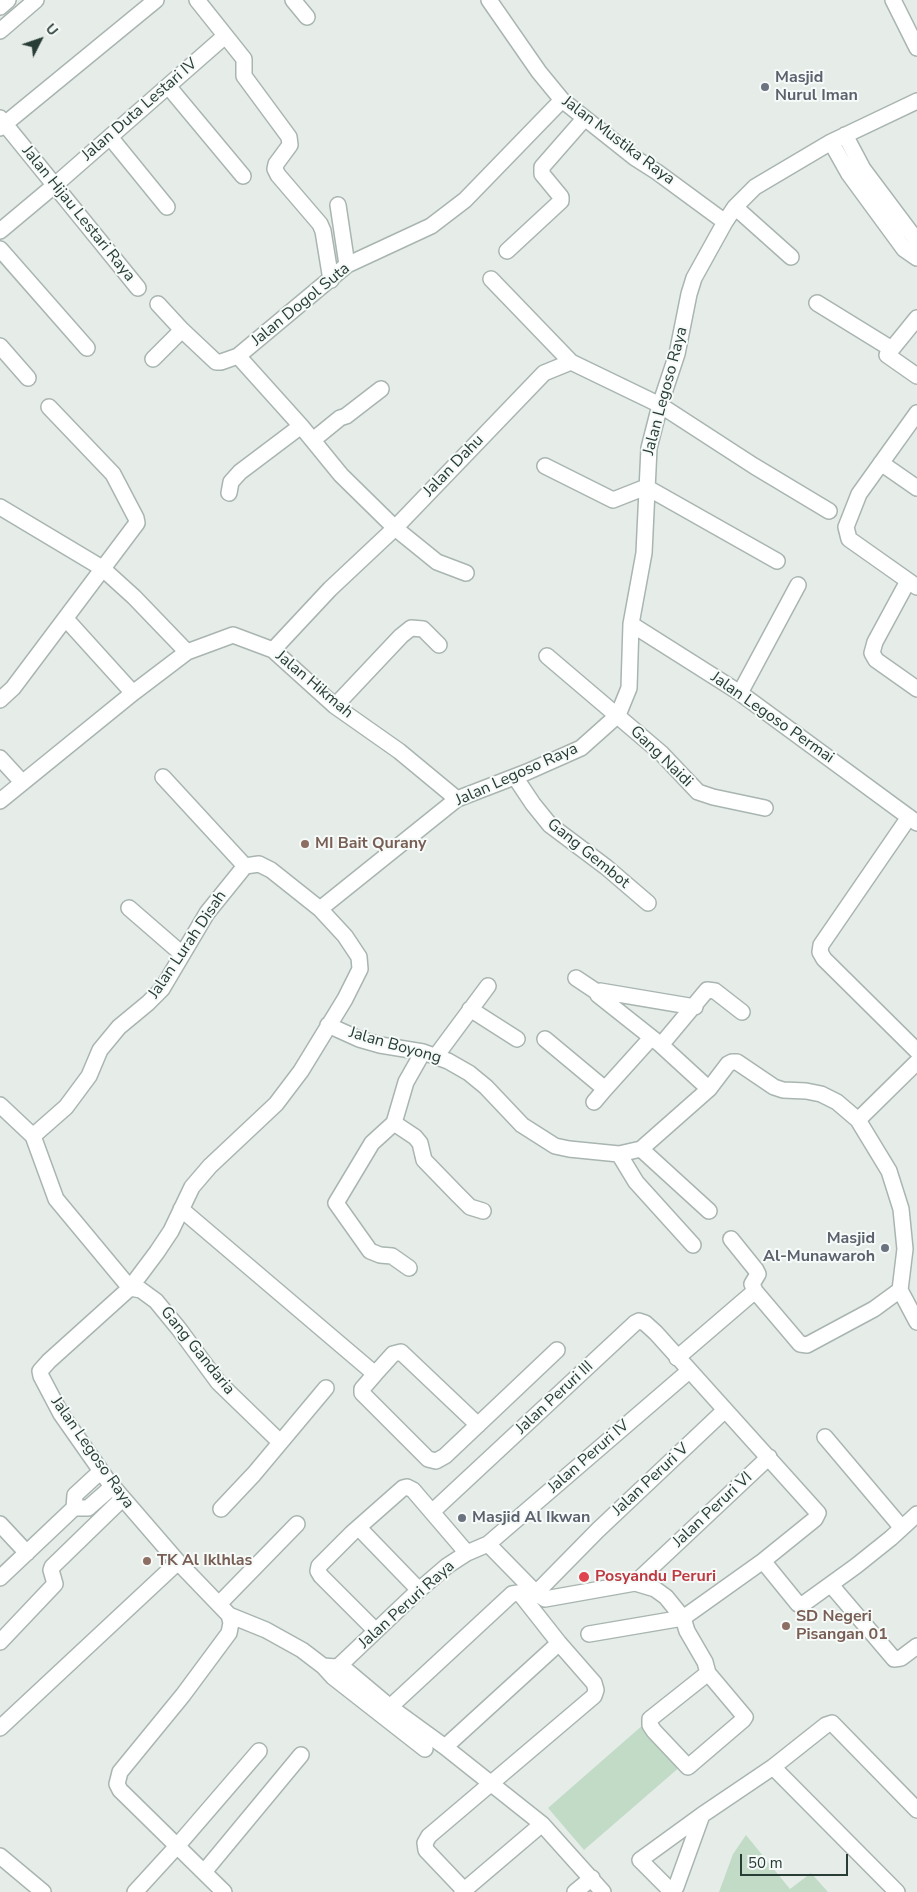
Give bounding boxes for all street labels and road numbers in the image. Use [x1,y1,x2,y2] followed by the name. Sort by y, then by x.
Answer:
[78,55,202,165] street label: Jalan Duta Lestari IV
[558,92,678,190] street label: Jalan Mustika Raya
[17,142,139,286] street label: Jalan Hijau Lestari Raya
[248,260,354,350] street label: Jalan Dogol Suta
[640,325,692,457] street label: Jalan Legoso Raya
[420,431,488,501] street label: Jalan Dahu
[271,647,357,723] street label: Jalan Hikmah
[707,668,837,768] street label: Jalan Legoso Permai
[626,722,696,792] street label: Gang Naidi
[453,739,581,811] street label: Jalan Legoso Raya
[543,815,633,893] street label: Gang Gembot
[145,888,231,1002] street label: Jalan Lurah Disah
[347,1024,443,1068] street label: Jalan Boyong
[156,1303,238,1399] street label: Gang Gandaria
[512,1357,598,1439] street label: Jalan Peruri III
[46,1394,138,1512] street label: Jalan Legoso Raya
[544,1416,634,1498] street label: Jalan Peruri IV
[609,1440,693,1520] street label: Jalan Peruri V
[669,1468,757,1552] street label: Jalan Peruri VI
[355,1557,459,1653] street label: Jalan Peruri Raya

